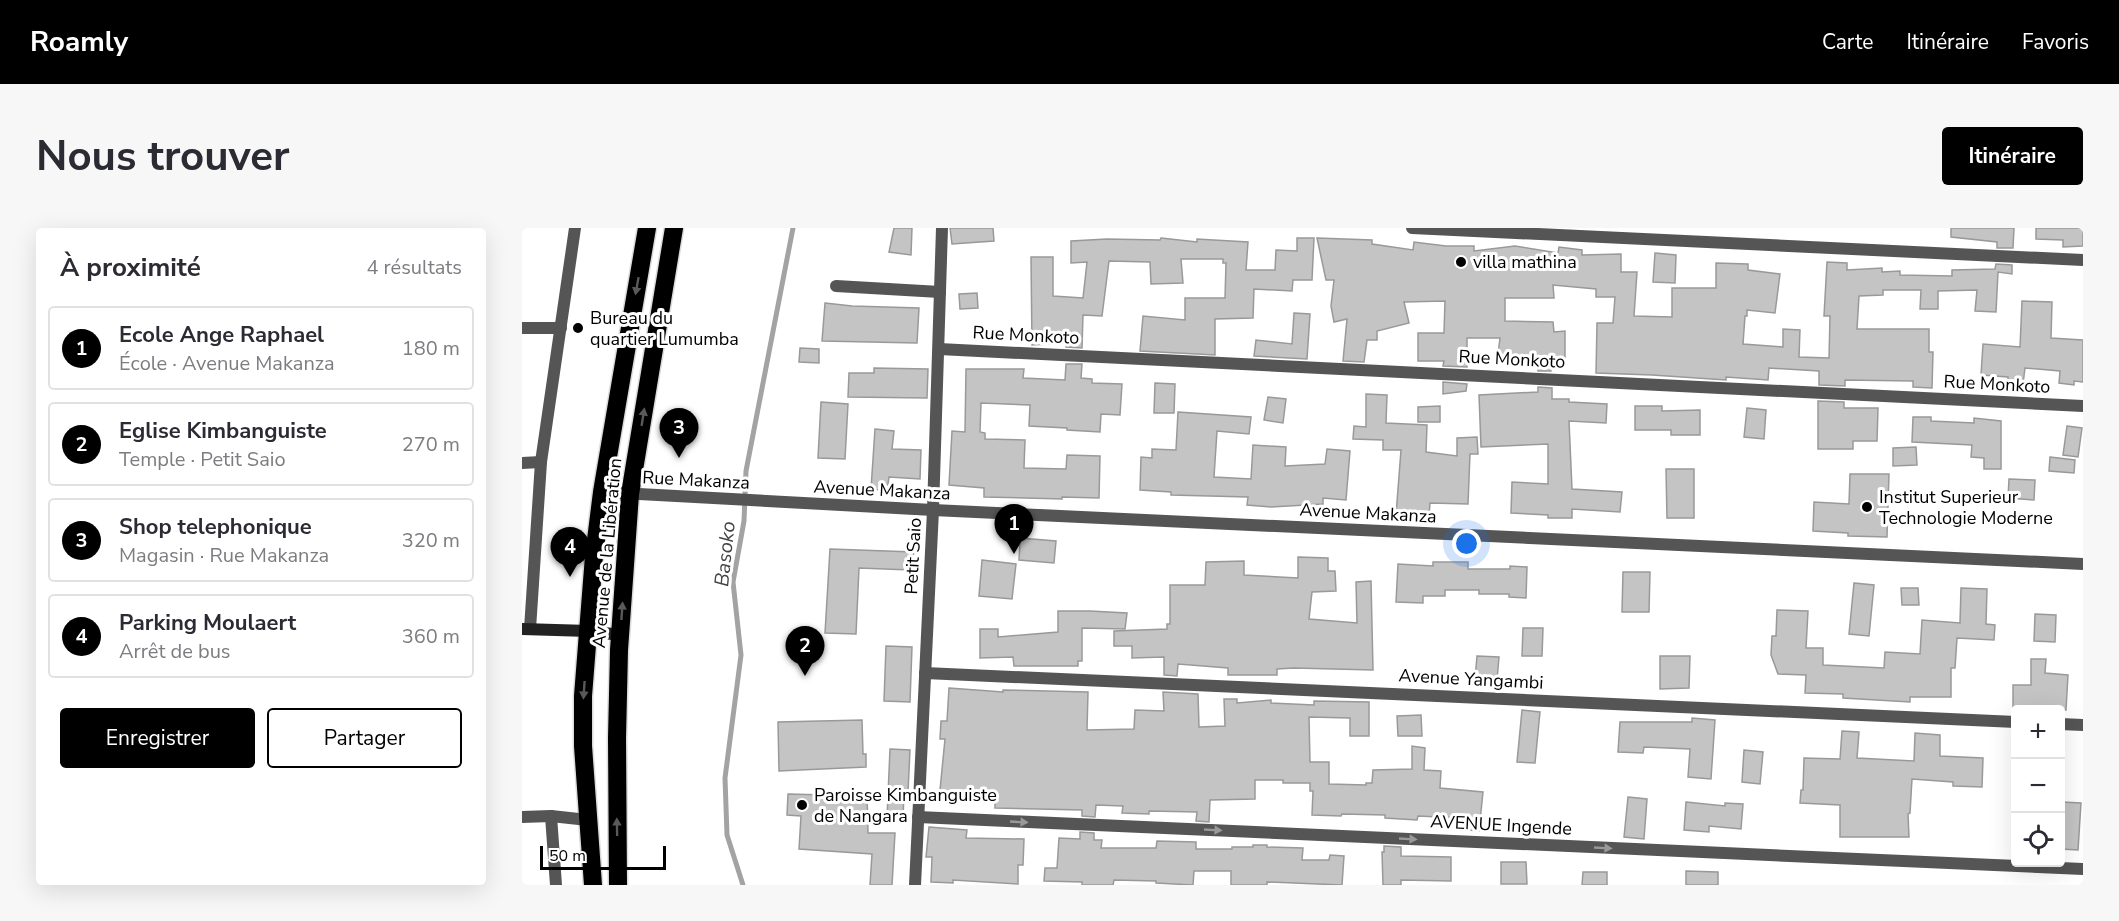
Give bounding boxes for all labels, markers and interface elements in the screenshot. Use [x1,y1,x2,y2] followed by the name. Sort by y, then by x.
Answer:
[30,23,128,61] text: Roamly
[1822,28,1873,56] text: Carte
[1906,28,1989,56] text: Itinéraire
[2022,28,2089,56] text: Favoris
[1942,127,2083,185] button: Itinéraire
[36,128,289,185] text: Nous trouver
[60,250,201,285] text: À proximité
[1473,250,1577,274] place label: villa mathina
[366,254,462,281] text: 4 résultats
[1454,255,1468,269] marker: villa mathina
[632,276,641,295] one-way arrow
[590,306,739,351] place label: Bureau du quartier Lumumba
[119,320,324,350] text: Ecole Ange Raphael
[972,320,1080,350] street label: Rue Monkoto
[571,321,585,335] marker: Bureau du quartier Lumumba
[76,335,88,362] text: 1
[402,335,460,362] text: 180 m
[1458,344,1566,374] street label: Rue Monkoto
[119,350,335,377] text: École · Avenue Makanza
[1943,369,2051,399] street label: Rue Monkoto
[639,407,648,426] one-way arrow
[660,408,698,458] pin: 3
[119,416,327,446] text: Eglise Kimbanguiste
[76,431,88,458] text: 2
[402,431,460,458] text: 270 m
[119,446,286,473] text: Temple · Petit Saio
[587,457,627,649] street label: Avenue de la Libération
[642,465,750,495] street label: Rue Makanza
[813,474,951,506] street label: Avenue Makanza
[1879,485,2053,530] place label: Institut Superieur Technologie Moderne
[1299,497,1437,529] street label: Avenue Makanza
[1860,500,1874,514] marker: Institut Superieur Technologie Moderne
[994,504,1034,554] pin: 1
[119,512,312,542] text: Shop telephonique
[899,517,927,595] street label: Petit Saio
[708,520,742,588] water label: Basoko
[76,527,88,554] text: 3
[402,527,460,554] text: 320 m
[550,528,590,577] pin: 4
[1452,529,1481,558] your location
[119,542,329,569] text: Magasin · Rue Makanza
[617,601,627,620] one-way arrow
[119,608,296,638] text: Parking Moulaert
[76,623,88,650] text: 4
[402,623,460,650] text: 360 m
[786,626,824,676] pin: 2
[119,638,230,665] text: Arrêt de bus
[1398,663,1544,695] street label: Avenue Yangambi
[579,680,589,699] one-way arrow
[2011,705,2065,867] map controls
[2011,705,2065,759] button: +
[60,708,255,768] button: Enregistrer
[267,708,462,768] button: Partager
[2011,759,2065,813] button: −
[814,783,997,828] place label: Paroisse Kimbanguiste de Nangara
[795,798,809,812] marker: Paroisse Kimbanguiste de Nangara
[1430,809,1572,841] street label: AVENUE Ingende
[2011,813,2065,867] button: locate
[612,817,622,836] one-way arrow
[1009,817,1028,826] one-way arrow
[1204,826,1223,835] one-way arrow
[1399,834,1418,844] one-way arrow
[540,843,666,870] scale bar
[1594,843,1613,852] one-way arrow
[549,845,586,867] text: 50 m

